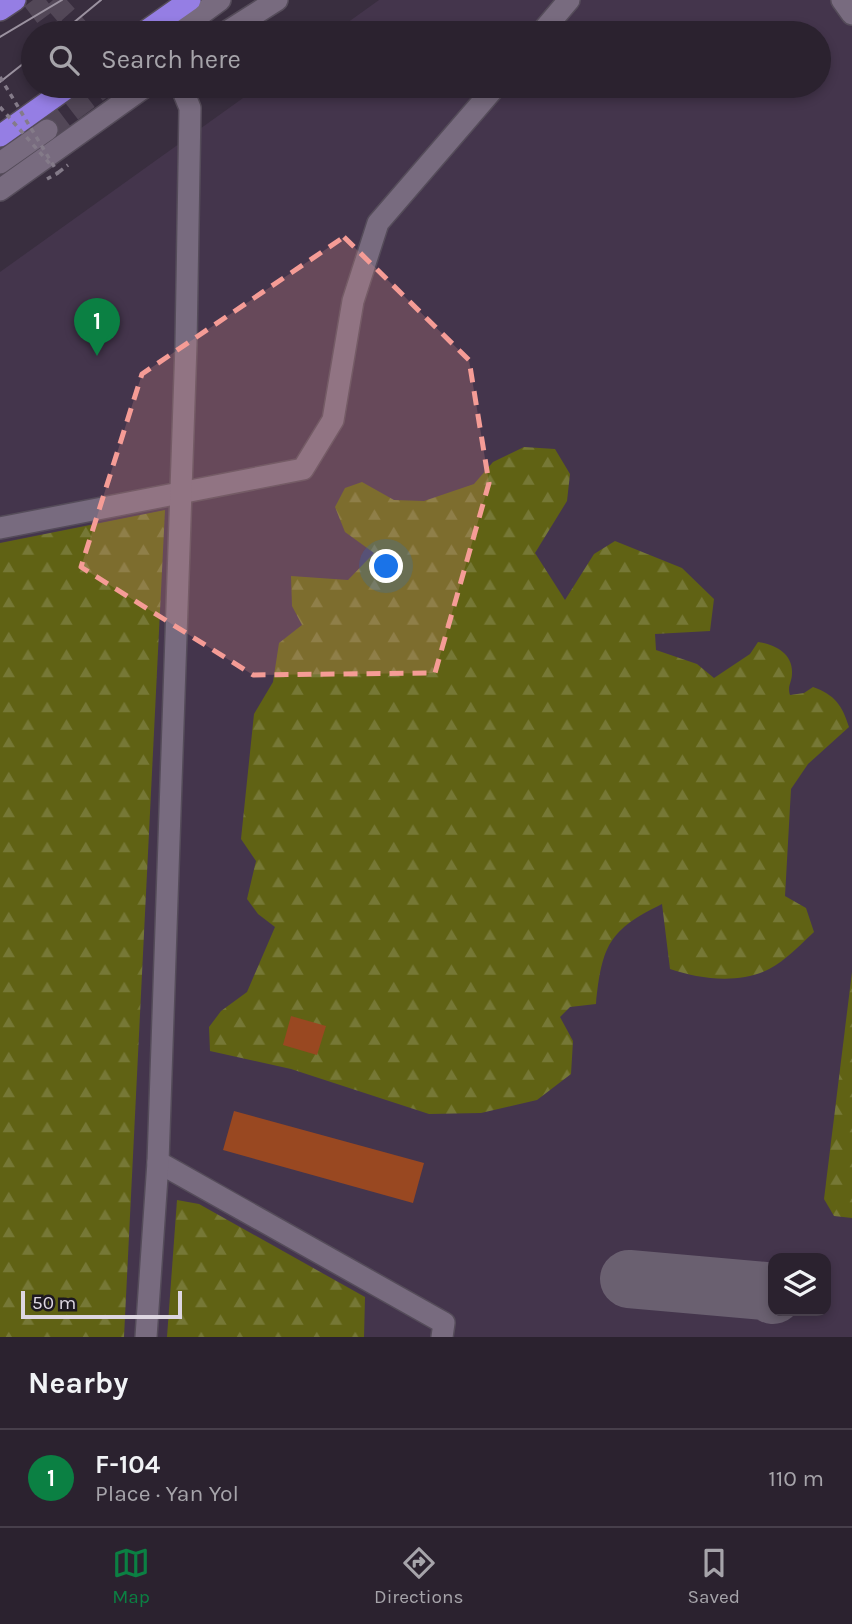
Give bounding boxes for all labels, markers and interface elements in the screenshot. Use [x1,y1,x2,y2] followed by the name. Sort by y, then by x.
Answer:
[21,21,831,98] search box
[45,41,83,79] icon: search
[101,44,241,75] text: Search here
[74,298,120,356] pin: 1
[369,549,403,583] your location
[768,1253,831,1316] map controls
[768,1253,831,1316] button: layers
[21,1288,182,1320] scale bar
[32,1292,76,1314] text: 50 m
[28,1365,128,1401] text: Nearby
[95,1449,160,1480] text: F-104
[47,1465,55,1492] text: 1
[768,1465,824,1492] text: 110 m
[95,1480,239,1507] text: Place · Yan Yol
[112,1544,150,1608] tab: Map
[374,1544,463,1608] tab: Directions
[687,1544,740,1608] tab: Saved

